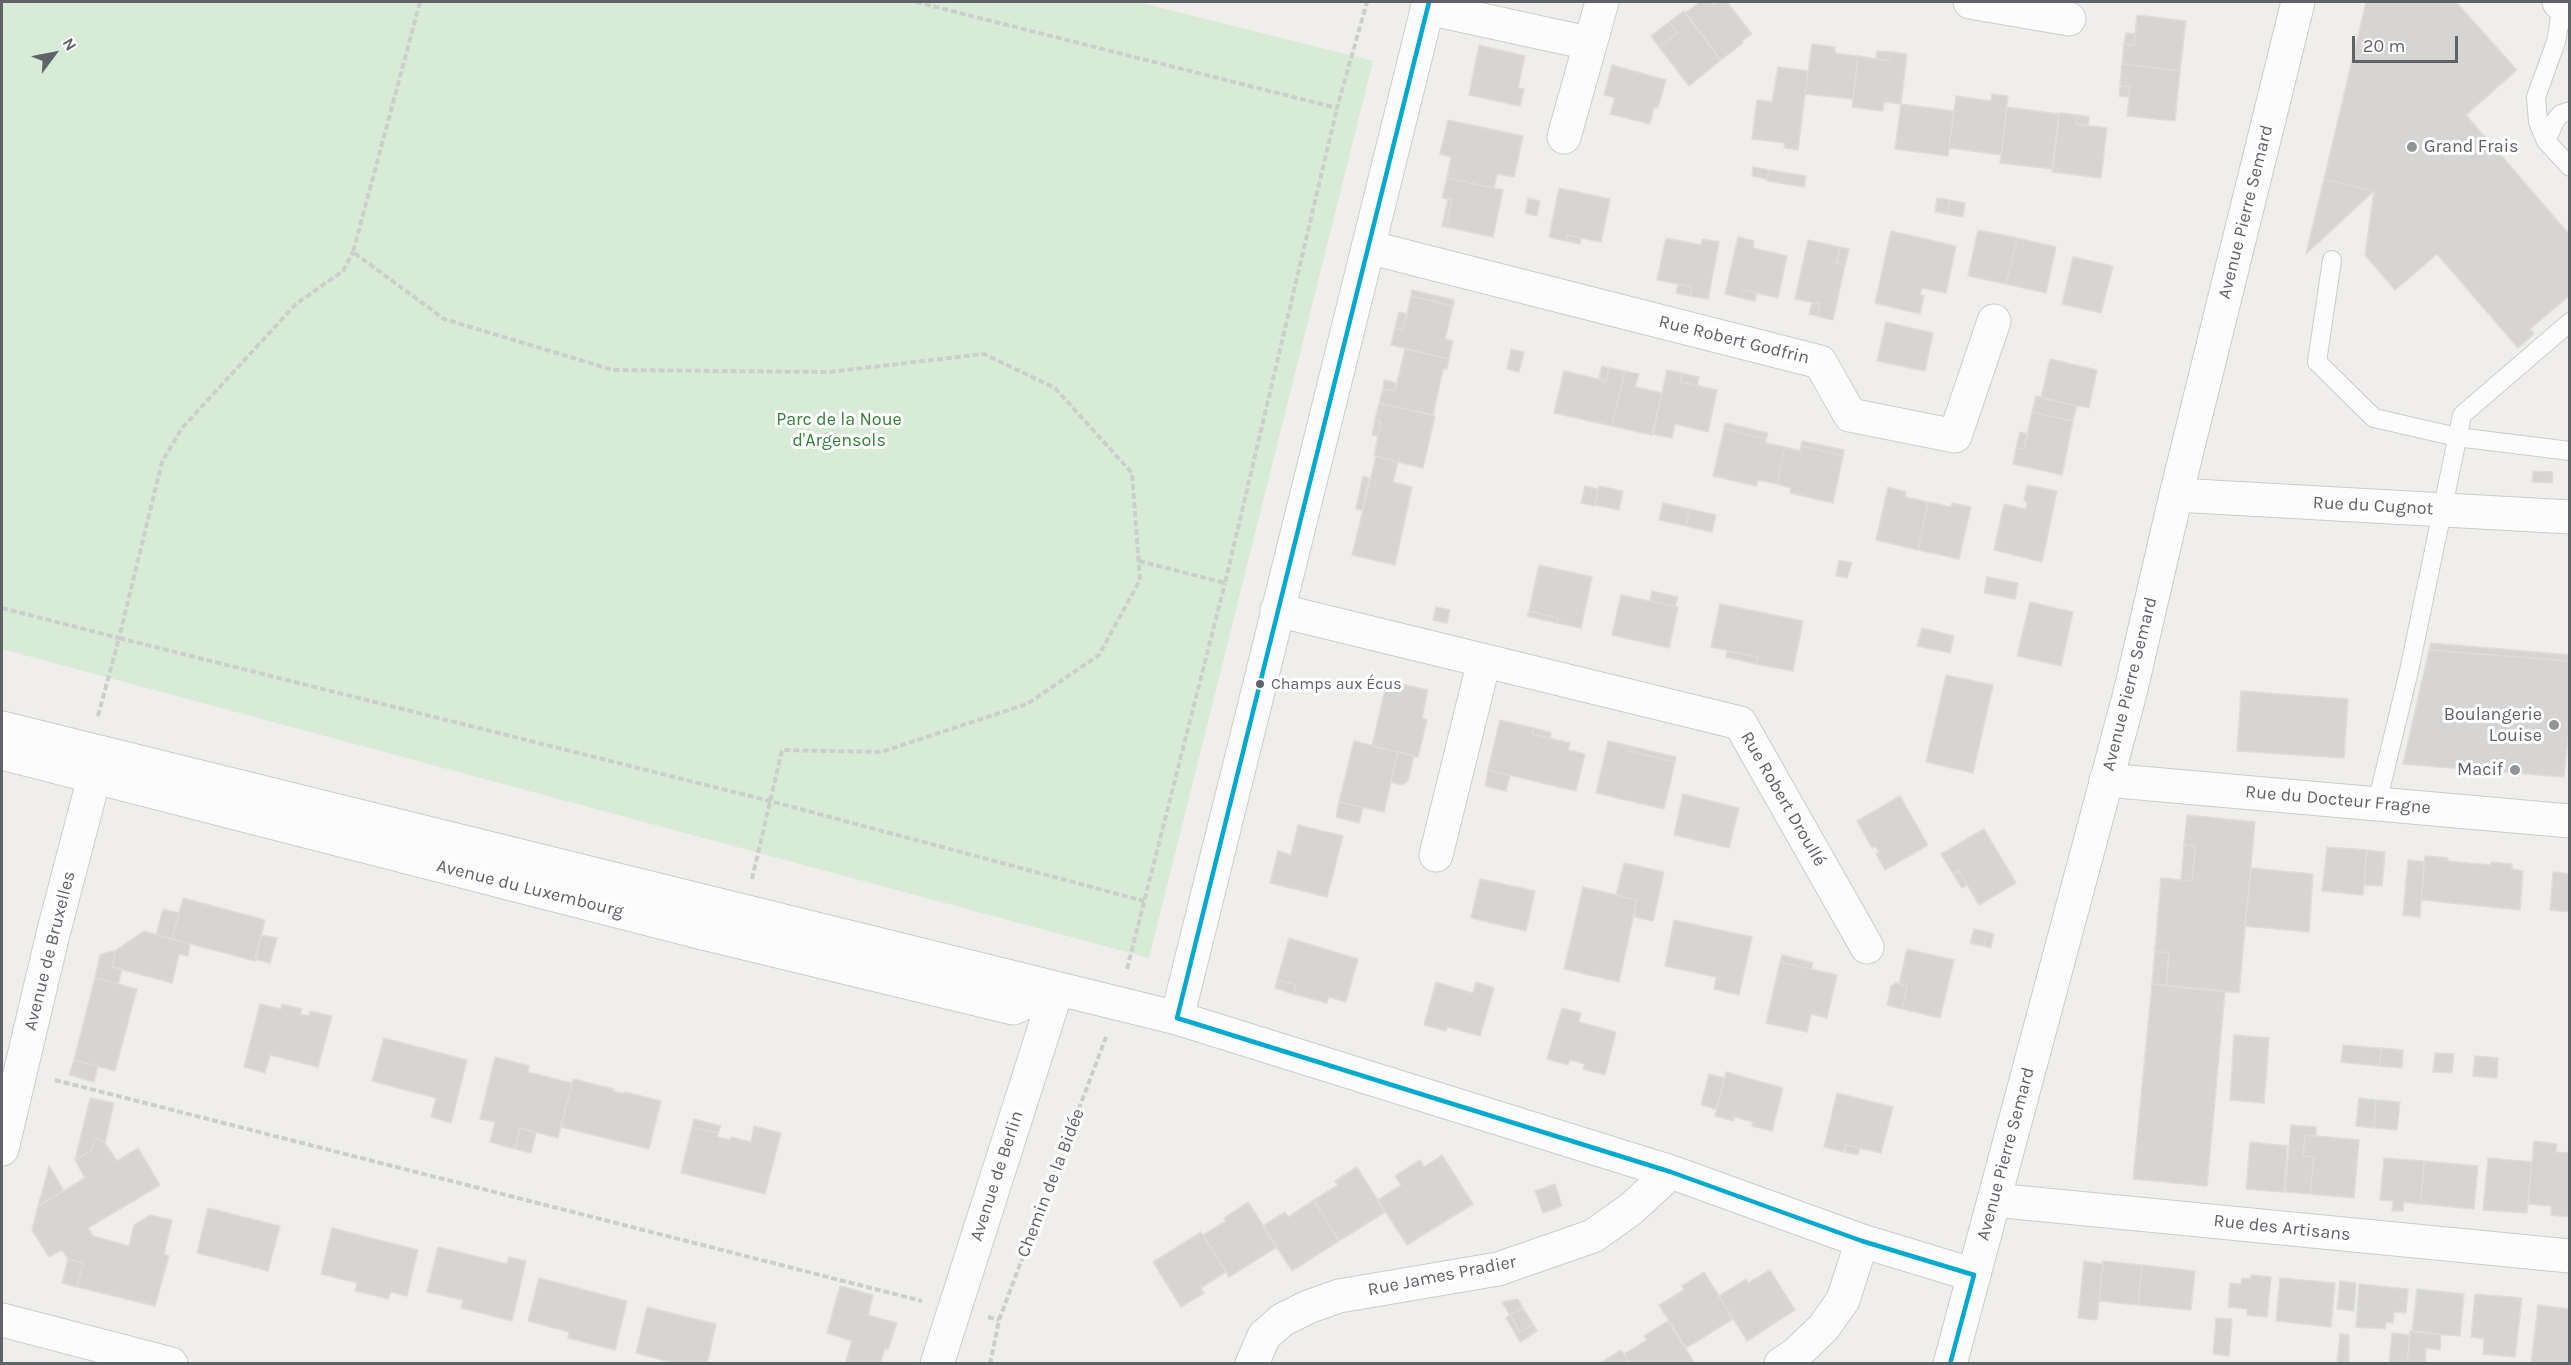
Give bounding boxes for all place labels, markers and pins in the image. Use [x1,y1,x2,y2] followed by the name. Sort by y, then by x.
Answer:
[2424,136,2518,158] place label: Grand Frais
[2405,140,2419,154] marker: Grand Frais
[1271,674,1402,694] place label: Champs aux Écus
[1254,678,1266,690] marker: Champs aux Écus
[2444,704,2542,746] place label: Boulangerie Louise
[2547,718,2561,732] marker: Boulangerie Louise
[2457,759,2503,781] place label: Macif
[2508,763,2522,777] marker: Macif

